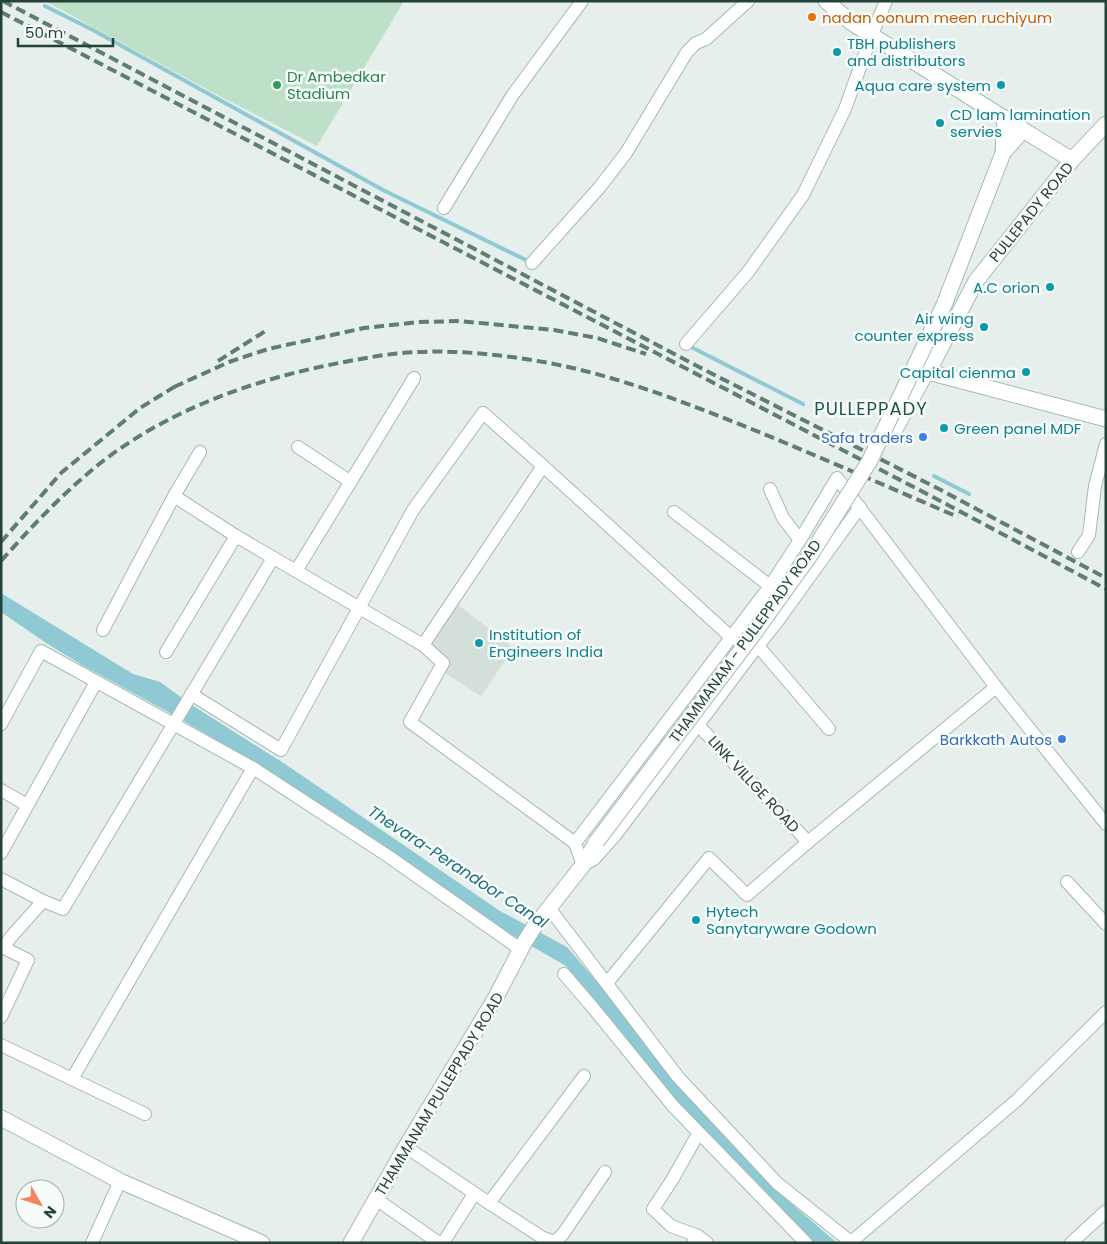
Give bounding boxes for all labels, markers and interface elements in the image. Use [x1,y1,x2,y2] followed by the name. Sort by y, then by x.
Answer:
[822,7,1052,28] place label: nadan oonum meen ruchiyum
[806,11,818,23] marker: nadan oonum meen ruchiyum
[18,15,112,47] scale bar
[25,22,63,43] text: 50 m
[847,33,966,71] place label: TBH publishers and distributors
[831,46,843,58] marker: TBH publishers and distributors
[287,66,386,104] place label: Dr Ambedkar Stadium
[855,75,991,96] place label: Aqua care system
[271,79,283,91] marker: Dr Ambedkar Stadium
[995,79,1007,91] marker: Aqua care system
[950,104,1091,142] place label: CD lam lamination servies
[934,117,946,129] marker: CD lam lamination servies
[984,157,1078,267] street label: PULLEPADY ROAD
[973,277,1040,298] place label: A.C orion
[1044,281,1056,293] marker: A.C orion
[855,308,974,346] place label: Air wing counter express
[978,321,990,333] marker: Air wing counter express
[900,362,1016,383] place label: Capital cienma
[1020,366,1032,378] marker: Capital cienma
[814,396,928,421] district label: PULLEPPADY
[954,418,1082,439] place label: Green panel MDF
[938,422,950,434] marker: Green panel MDF
[821,427,913,448] place label: Safa traders
[917,431,929,443] marker: Safa traders
[664,535,826,747] street label: THAMMANAM - PULLEPPADY ROAD
[489,624,603,662] place label: Institution of Engineers India
[473,637,485,649] marker: Institution of Engineers India
[940,729,1052,750] place label: Barkkath Autos
[704,731,804,837] street label: LINK VILLGE ROAD
[1056,733,1068,745] marker: Barkkath Autos
[363,800,553,934] water label: Thevara-Perandoor Canal
[706,901,877,939] place label: Hytech Sanytaryware Godown
[690,914,702,926] marker: Hytech Sanytaryware Godown
[370,988,508,1200] street label: THAMMANAM PULLEPPADY ROAD
[15,1179,65,1229] north arrow
[39,1202,61,1223] text: N

